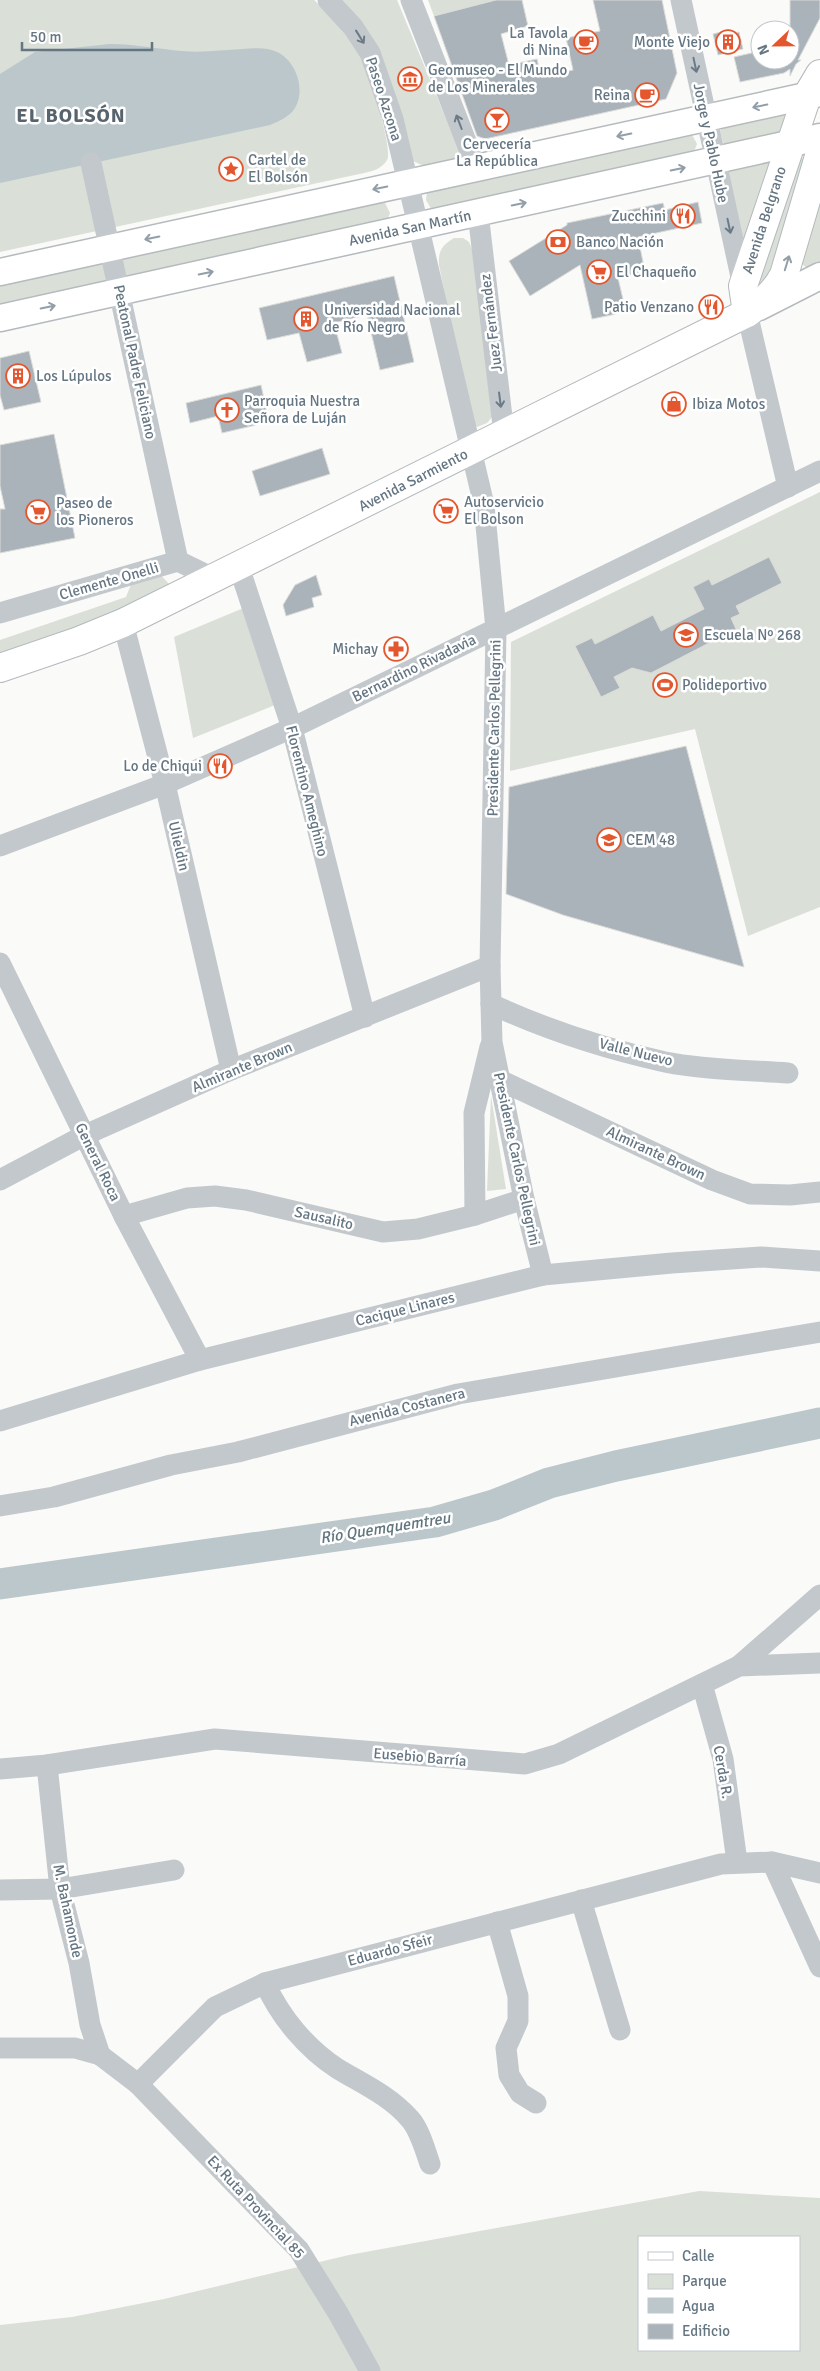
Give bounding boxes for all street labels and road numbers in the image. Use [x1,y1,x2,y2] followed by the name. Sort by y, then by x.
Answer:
[362,55,406,143] street label: Paseo Azcona
[690,82,732,204] street label: Jorge y Pablo Hube
[738,164,790,276] street label: Avenida Belgrano
[347,206,473,250] street label: Avenida San Martín
[476,273,506,373] street label: Juez Fernández
[110,283,160,441] street label: Peatonal Padre Feliciano
[355,445,471,515] street label: Avenida Sarmiento
[57,558,161,604] street label: Clemente Onelli
[349,630,479,706] street label: Bernardino Rivadavia
[483,639,505,817] street label: Presidente Carlos Pellegrini
[282,724,332,859] street label: Florentino Ameghino
[165,819,193,873] street label: Ulieldin
[597,1034,675,1070] street label: Valle Nuevo
[189,1038,295,1096] street label: Almirante Brown
[490,1071,544,1247] street label: Presidente Carlos Pellegrini
[71,1120,125,1204] street label: General Roca
[604,1122,708,1184] street label: Almirante Brown
[293,1203,355,1234] street label: Sausalito
[354,1288,457,1330] street label: Cacique Linares
[347,1384,467,1430] street label: Avenida Costanera
[373,1744,467,1770] street label: Eusebio Barría
[709,1744,737,1800] street label: Cerda R.
[49,1863,87,1959] street label: M. Bahamonde
[346,1930,435,1970] street label: Eduardo Sfeir
[204,2152,308,2262] street label: Ex Ruta Provincial 85

